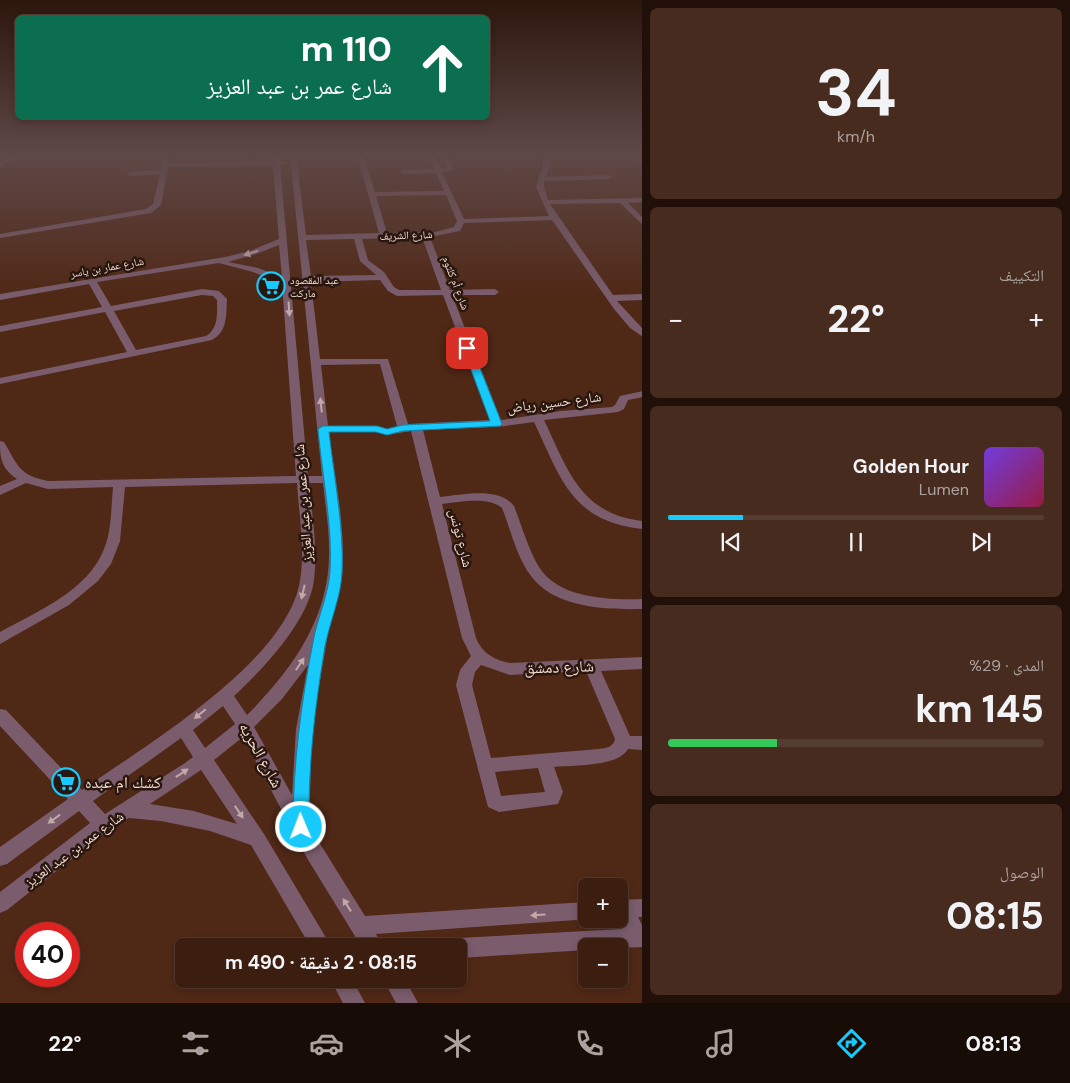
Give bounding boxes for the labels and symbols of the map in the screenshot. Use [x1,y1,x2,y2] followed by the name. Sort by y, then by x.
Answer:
[379,227,433,243] street label: شارع الشريف
[244,250,259,258] one-way arrow
[68,254,145,281] street label: شارع عمار بن ياسر
[439,254,473,312] street label: شارع أم كلثوم
[256,271,286,301] supermarket icon: عبد المقصود ماركت
[290,273,339,300] place label: عبد المقصود ماركت
[285,301,293,317] one-way arrow
[446,327,488,369] pin
[506,387,602,418] street label: شارع حسين رياض
[317,397,325,413] one-way arrow
[290,443,317,564] street label: شارع عمر بن عبد العزيز
[444,507,477,569] street label: شارع تونس
[299,585,307,600] one-way arrow
[524,655,594,679] street label: شارع دمشق
[295,657,304,670] one-way arrow
[194,709,207,720] one-way arrow
[234,719,288,791] street label: شارع الحريه
[51,767,81,797] supermarket icon: كشك ام عبده
[175,769,188,778] one-way arrow
[85,772,161,793] place label: كشك ام عبده
[274,800,326,852] position arrow
[234,806,244,819] one-way arrow
[20,807,128,892] street label: شارع عمر بن عبد العزيز
[47,814,60,824] one-way arrow
[342,898,351,911] one-way arrow
[529,911,545,919] one-way arrow
[15,922,80,987] speed limit sign: 40

